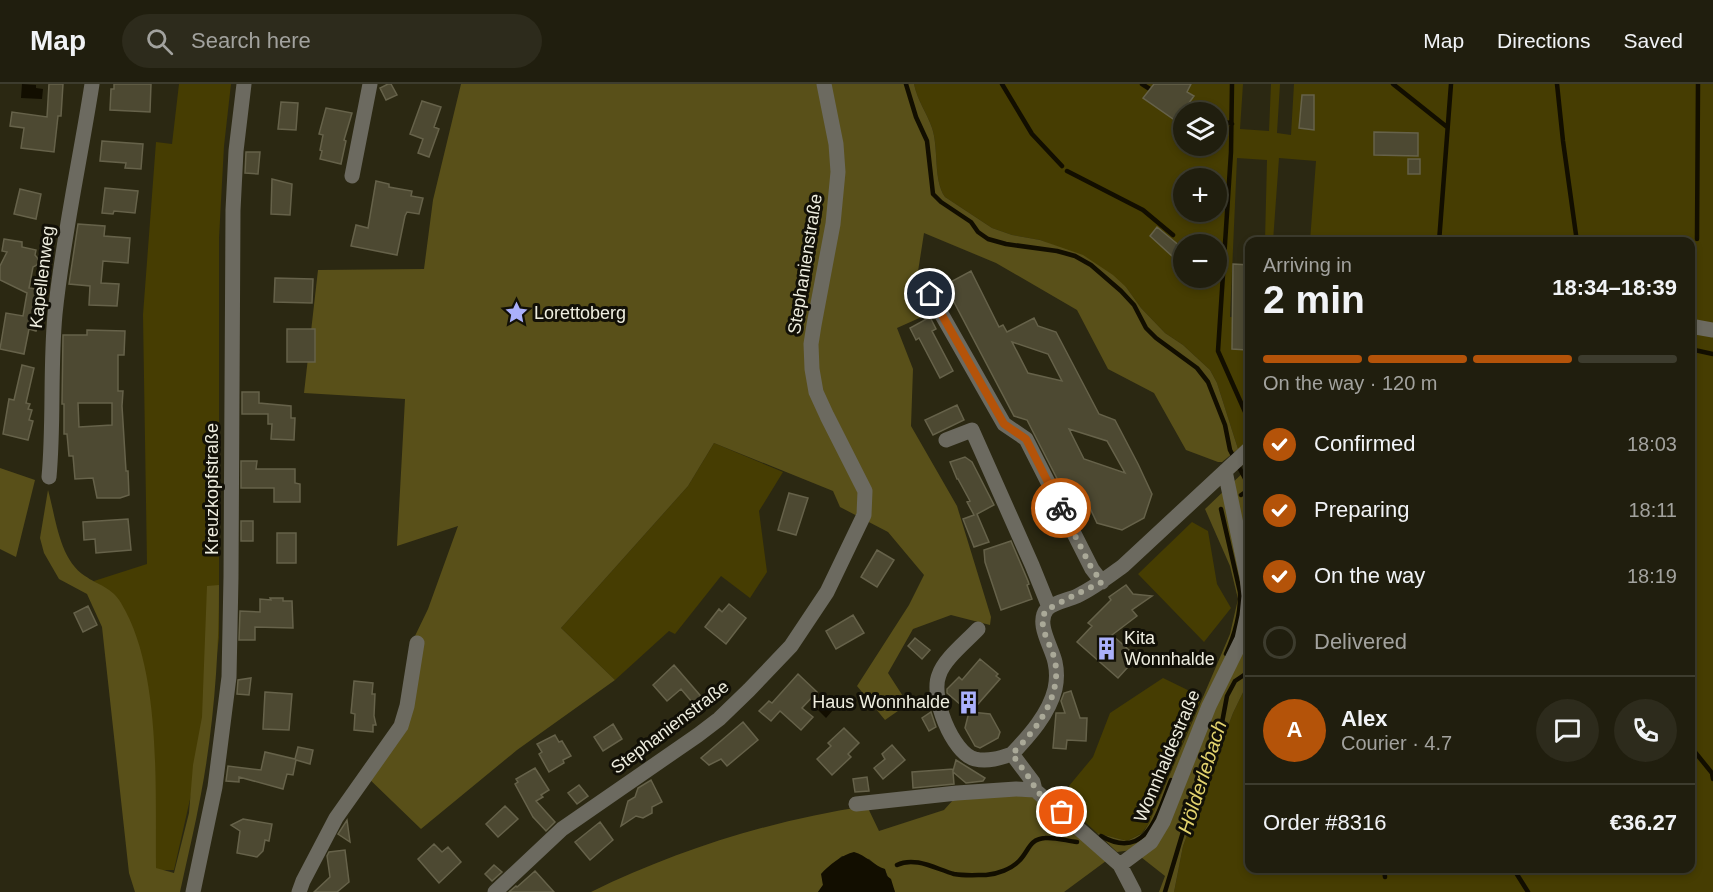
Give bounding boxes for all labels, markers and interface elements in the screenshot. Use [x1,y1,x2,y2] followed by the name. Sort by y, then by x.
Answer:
[122,14,542,68] search box
[30,25,86,56] text: Map
[143,25,176,58] icon: search
[191,28,311,53] text: Search here
[1423,29,1464,52] text: Map
[1497,29,1590,52] text: Directions
[1623,29,1683,52] text: Saved
[1173,102,1227,288] map controls
[1173,102,1227,156] button: layers
[1173,168,1227,222] button: +
[784,192,826,336] street label: Stephanienstraße
[26,225,58,329] street label: Kapellenweg
[1173,234,1227,288] button: −
[1263,254,1352,276] text: Arriving in
[904,268,955,319] pin
[1552,275,1677,300] text: 18:34–18:39
[913,277,946,310] icon: home
[1263,278,1365,321] text: 2 min
[503,300,529,326] place icon: Lorettoberg
[534,303,626,323] place label: Lorettoberg
[1263,372,1438,394] text: On the way · 120 m
[202,423,222,555] street label: Kreuzkopfstraße
[1263,428,1296,461] icon: check
[1314,431,1415,456] text: Confirmed
[1627,433,1677,455] text: 18:03
[1031,478,1091,538] courier
[1045,492,1078,525] icon: bike
[1263,494,1296,527] icon: check
[1314,497,1409,522] text: Preparing
[1628,499,1677,521] text: 18:11
[1263,560,1296,593] icon: check
[1314,563,1425,588] text: On the way
[1627,565,1677,587] text: 18:19
[1124,628,1215,669] place label: Kita Wonnhalde
[1314,629,1407,654] text: Delivered
[1093,635,1119,661] building icon: Kita Wonnhalde
[607,676,733,778] street label: Stephanienstraße
[1130,687,1204,825] street label: Wonnhaldestraße
[955,689,981,715] building icon: Haus Wonnhalde
[812,692,950,712] place label: Haus Wonnhalde
[1536,699,1599,762] button: chat
[1614,699,1677,762] button: phone
[1341,706,1387,731] text: Alex
[1287,717,1302,742] text: A
[1173,718,1231,836] water label: Hölderlebach
[1341,732,1452,754] text: Courier · 4.7
[1036,786,1087,837] pin
[1045,795,1078,828] icon: bag
[1263,810,1387,835] text: Order #8316
[1610,810,1677,835] text: €36.27

